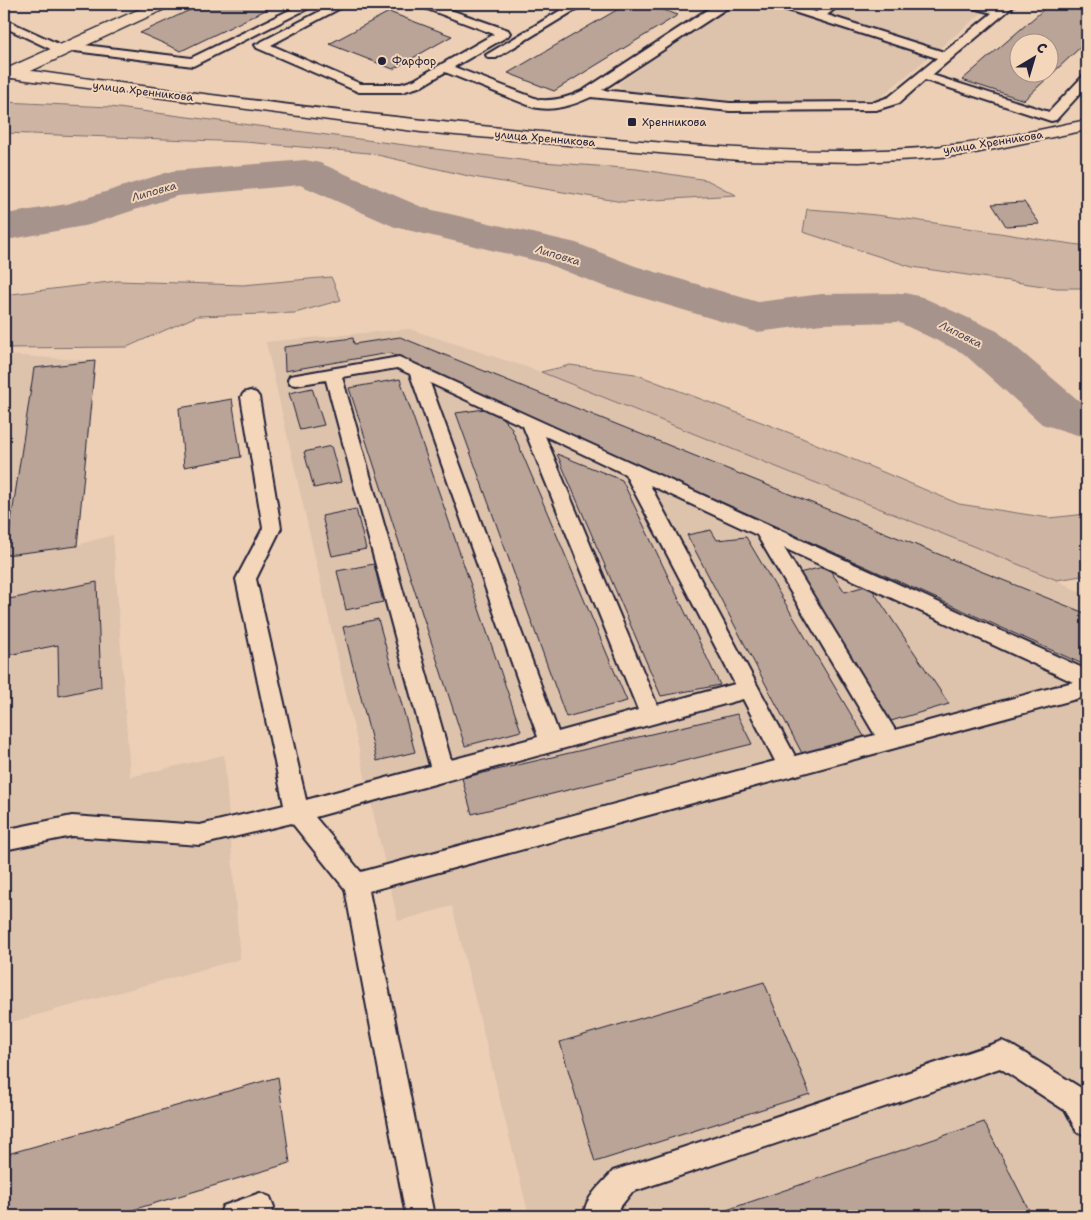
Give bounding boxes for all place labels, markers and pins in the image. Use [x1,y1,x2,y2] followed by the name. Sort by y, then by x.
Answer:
[392,54,436,69] place label: Фарфор
[376,55,388,67] marker: Фарфор
[642,115,706,130] place label: Хренникова
[626,116,638,128] marker: Хренникова

